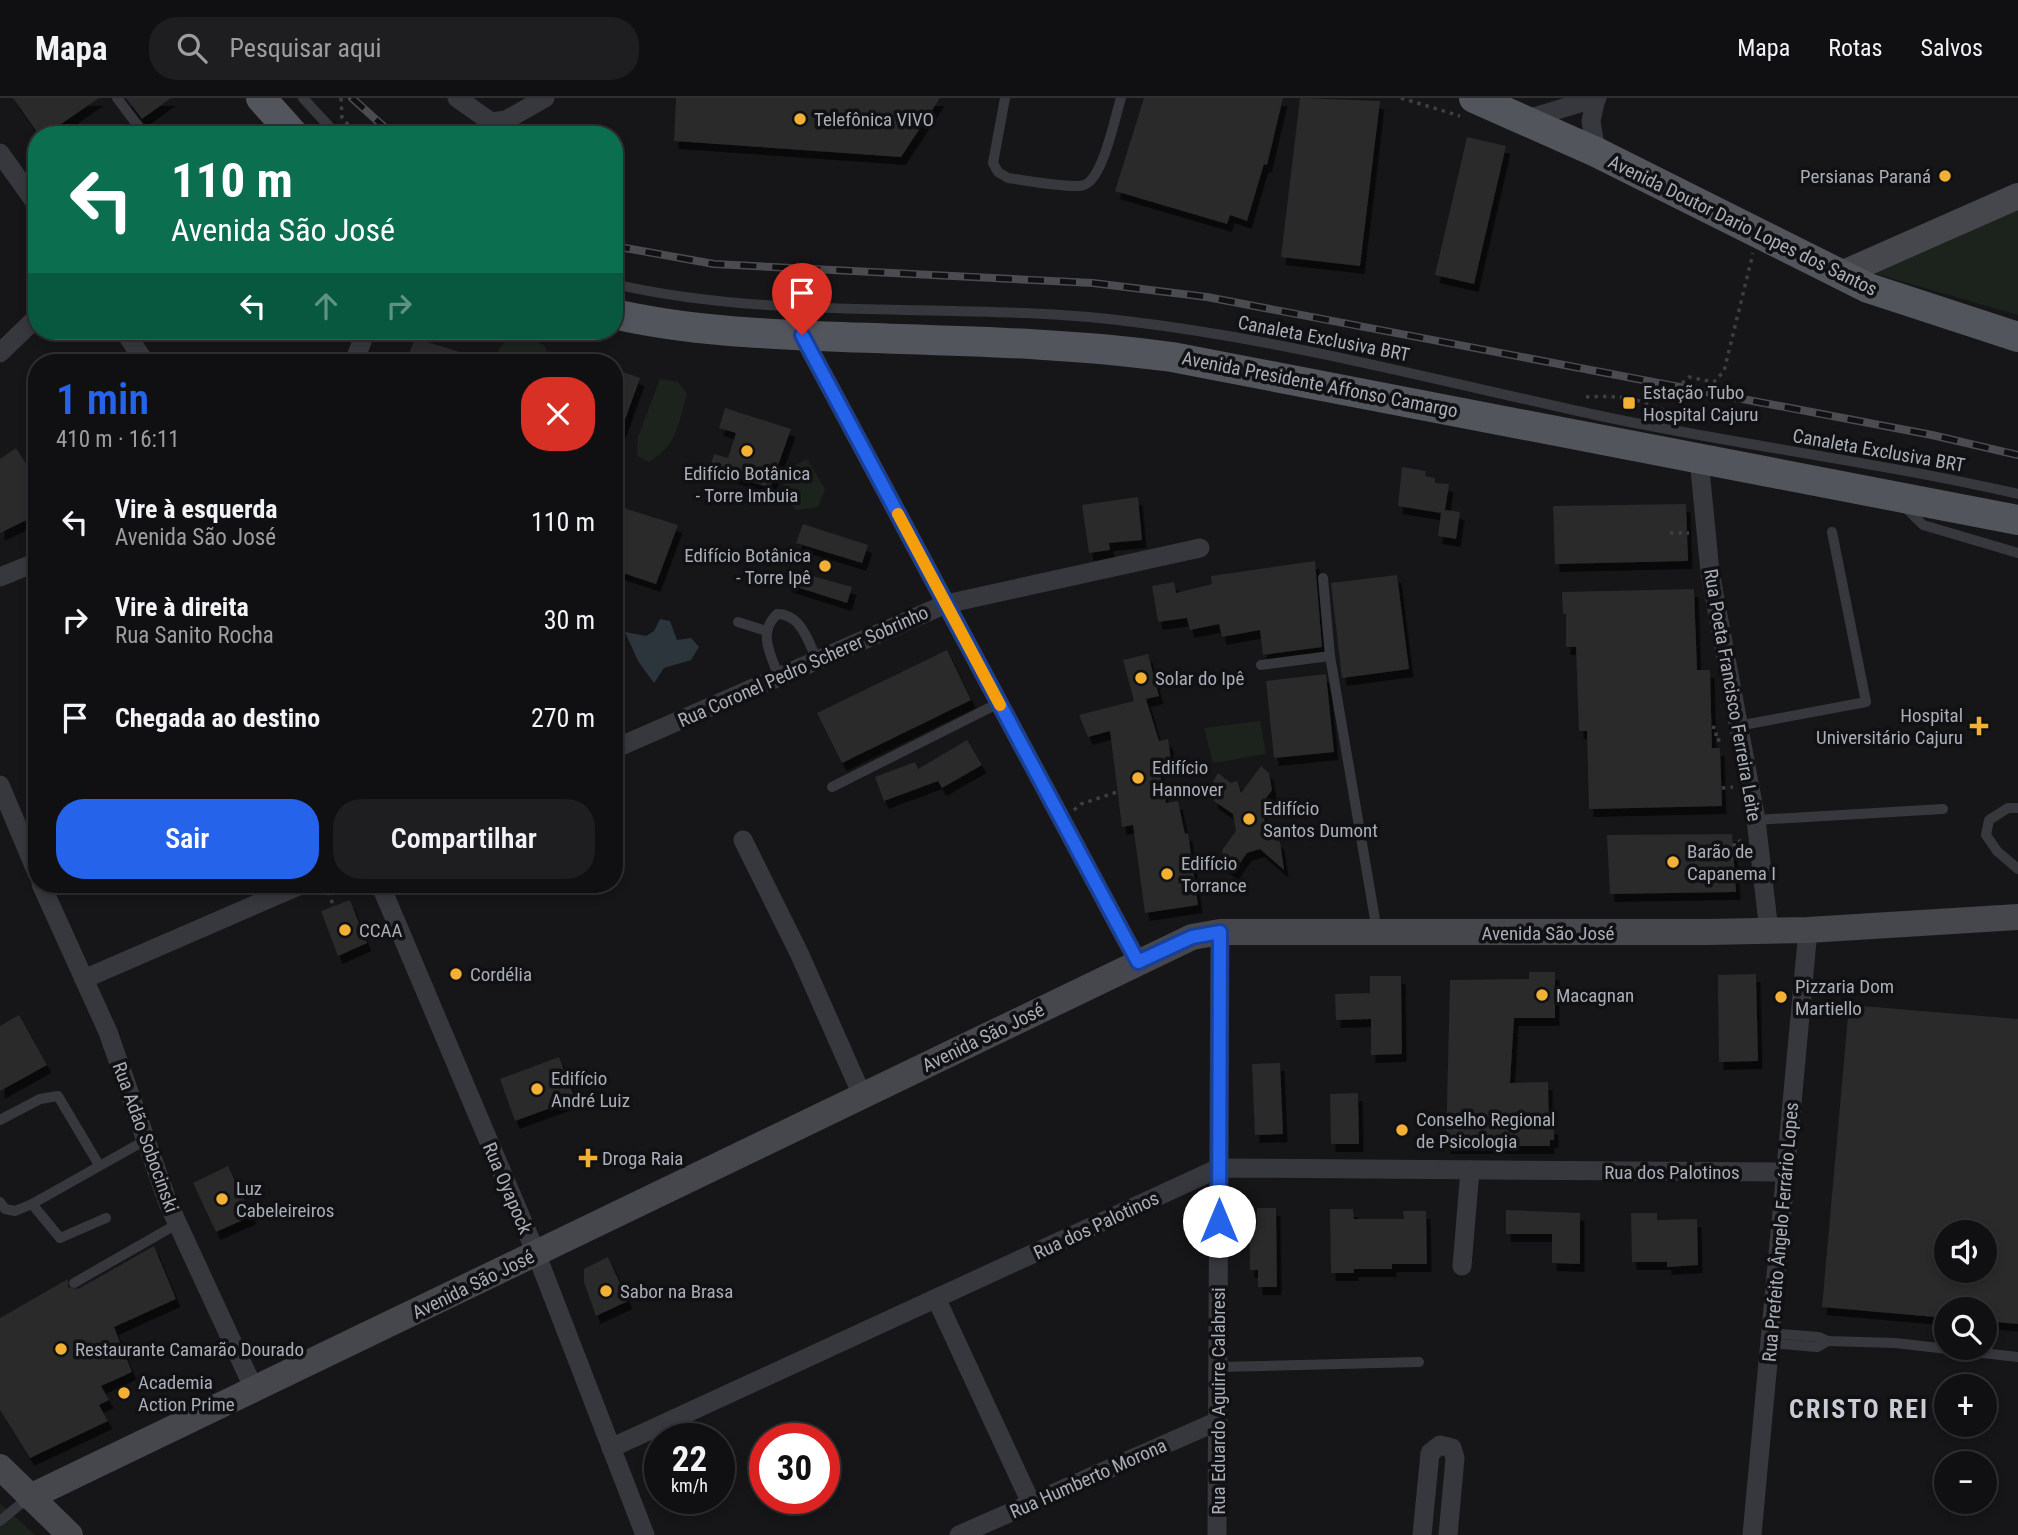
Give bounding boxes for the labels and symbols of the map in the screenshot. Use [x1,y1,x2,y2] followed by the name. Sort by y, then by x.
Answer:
[814,108,934,131] place label: Telefônica VIVO
[792,111,808,127] marker: Telefônica VIVO
[1605,150,1881,301] street label: Avenida Doutor Dario Lopes dos Santos
[1800,165,1931,188] place label: Persianas Paraná
[1937,168,1953,184] marker: Persianas Paraná
[772,263,832,335] pin
[1236,311,1412,366] street label: Canaleta Exclusiva BRT
[1180,346,1460,423] street label: Avenida Presidente Affonso Camargo
[1643,381,1758,426] place label: Estação Tubo Hospital Cajuru
[1621,395,1637,411] marker: Estação Tubo Hospital Cajuru
[1791,424,1967,477] street label: Canaleta Exclusiva BRT
[739,443,755,459] marker: Edifício Botânica - Torre Imbuia
[684,462,810,507] place label: Edifício Botânica - Torre Imbuia
[684,544,811,589] place label: Edifício Botânica - Torre Ipê
[817,558,833,574] marker: Edifício Botânica - Torre Ipê
[1699,567,1766,823] street label: Rua Poeta Francisco Ferreira Leite
[675,601,932,732] street label: Rua Coronel Pedro Scherer Sobrinho
[1155,667,1244,690] place label: Solar do Ipê
[1133,670,1149,686] marker: Solar do Ipê
[1816,704,1963,749] place label: Hospital Universitário Cajuru
[1969,716,1989,736] marker: Hospital Universitário Cajuru
[1152,756,1224,801] place label: Edifício Hannover
[1130,770,1146,786] marker: Edifício Hannover
[1263,797,1378,842] place label: Edifício Santos Dumont
[1241,811,1257,827] marker: Edifício Santos Dumont
[1687,840,1776,885] place label: Barão de Capanema I
[1181,852,1247,897] place label: Edifício Torrance
[1665,854,1681,870] marker: Barão de Capanema I
[1159,866,1175,882] marker: Edifício Torrance
[359,919,402,942] place label: CCAA
[337,922,353,938] marker: CCAA
[1482,922,1615,945] street label: Avenida São José
[470,963,532,986] place label: Cordélia
[448,966,464,982] marker: Cordélia
[1795,975,1894,1020] place label: Pizzaria Dom Martiello
[1556,984,1634,1007] place label: Macagnan
[1534,987,1550,1003] marker: Macagnan
[1773,989,1789,1005] marker: Pizzaria Dom Martiello
[918,998,1048,1077] street label: Avenida São José
[108,1059,183,1216] street label: Rua Adão Sobocinski
[551,1067,630,1112] place label: Edifício André Luiz
[529,1081,545,1097] marker: Edifício André Luiz
[1758,1101,1803,1363] street label: Rua Prefeito Ângelo Ferrário Lopes
[1416,1108,1555,1153] place label: Conselho Regional de Psicologia
[1394,1122,1410,1138] marker: Conselho Regional de Psicologia
[478,1139,537,1238] street label: Rua Oyapock
[602,1147,683,1170] place label: Droga Raia
[580,1150,596,1166] marker: Droga Raia
[1604,1161,1740,1184] street label: Rua dos Palotinos
[236,1177,334,1222] place label: Luz Cabeleireiros
[1182,1184,1256,1258] position arrow
[1030,1186,1162,1265] street label: Rua dos Palotinos
[214,1191,230,1207] marker: Luz Cabeleireiros
[408,1245,538,1324] street label: Avenida São José
[620,1280,733,1303] place label: Sabor na Brasa
[598,1283,614,1299] marker: Sabor na Brasa
[1207,1287,1230,1515] street label: Rua Eduardo Aguirre Calabresi
[75,1338,304,1361] place label: Restaurante Camarão Dourado
[53,1341,69,1357] marker: Restaurante Camarão Dourado
[138,1371,235,1416] place label: Academia Action Prime
[116,1385,132,1401] marker: Academia Action Prime
[1789,1394,1929,1424] district label: CRISTO REI
[749,1423,840,1514] speed limit sign: 30
[1006,1434,1170,1523] street label: Rua Humberto Morona

